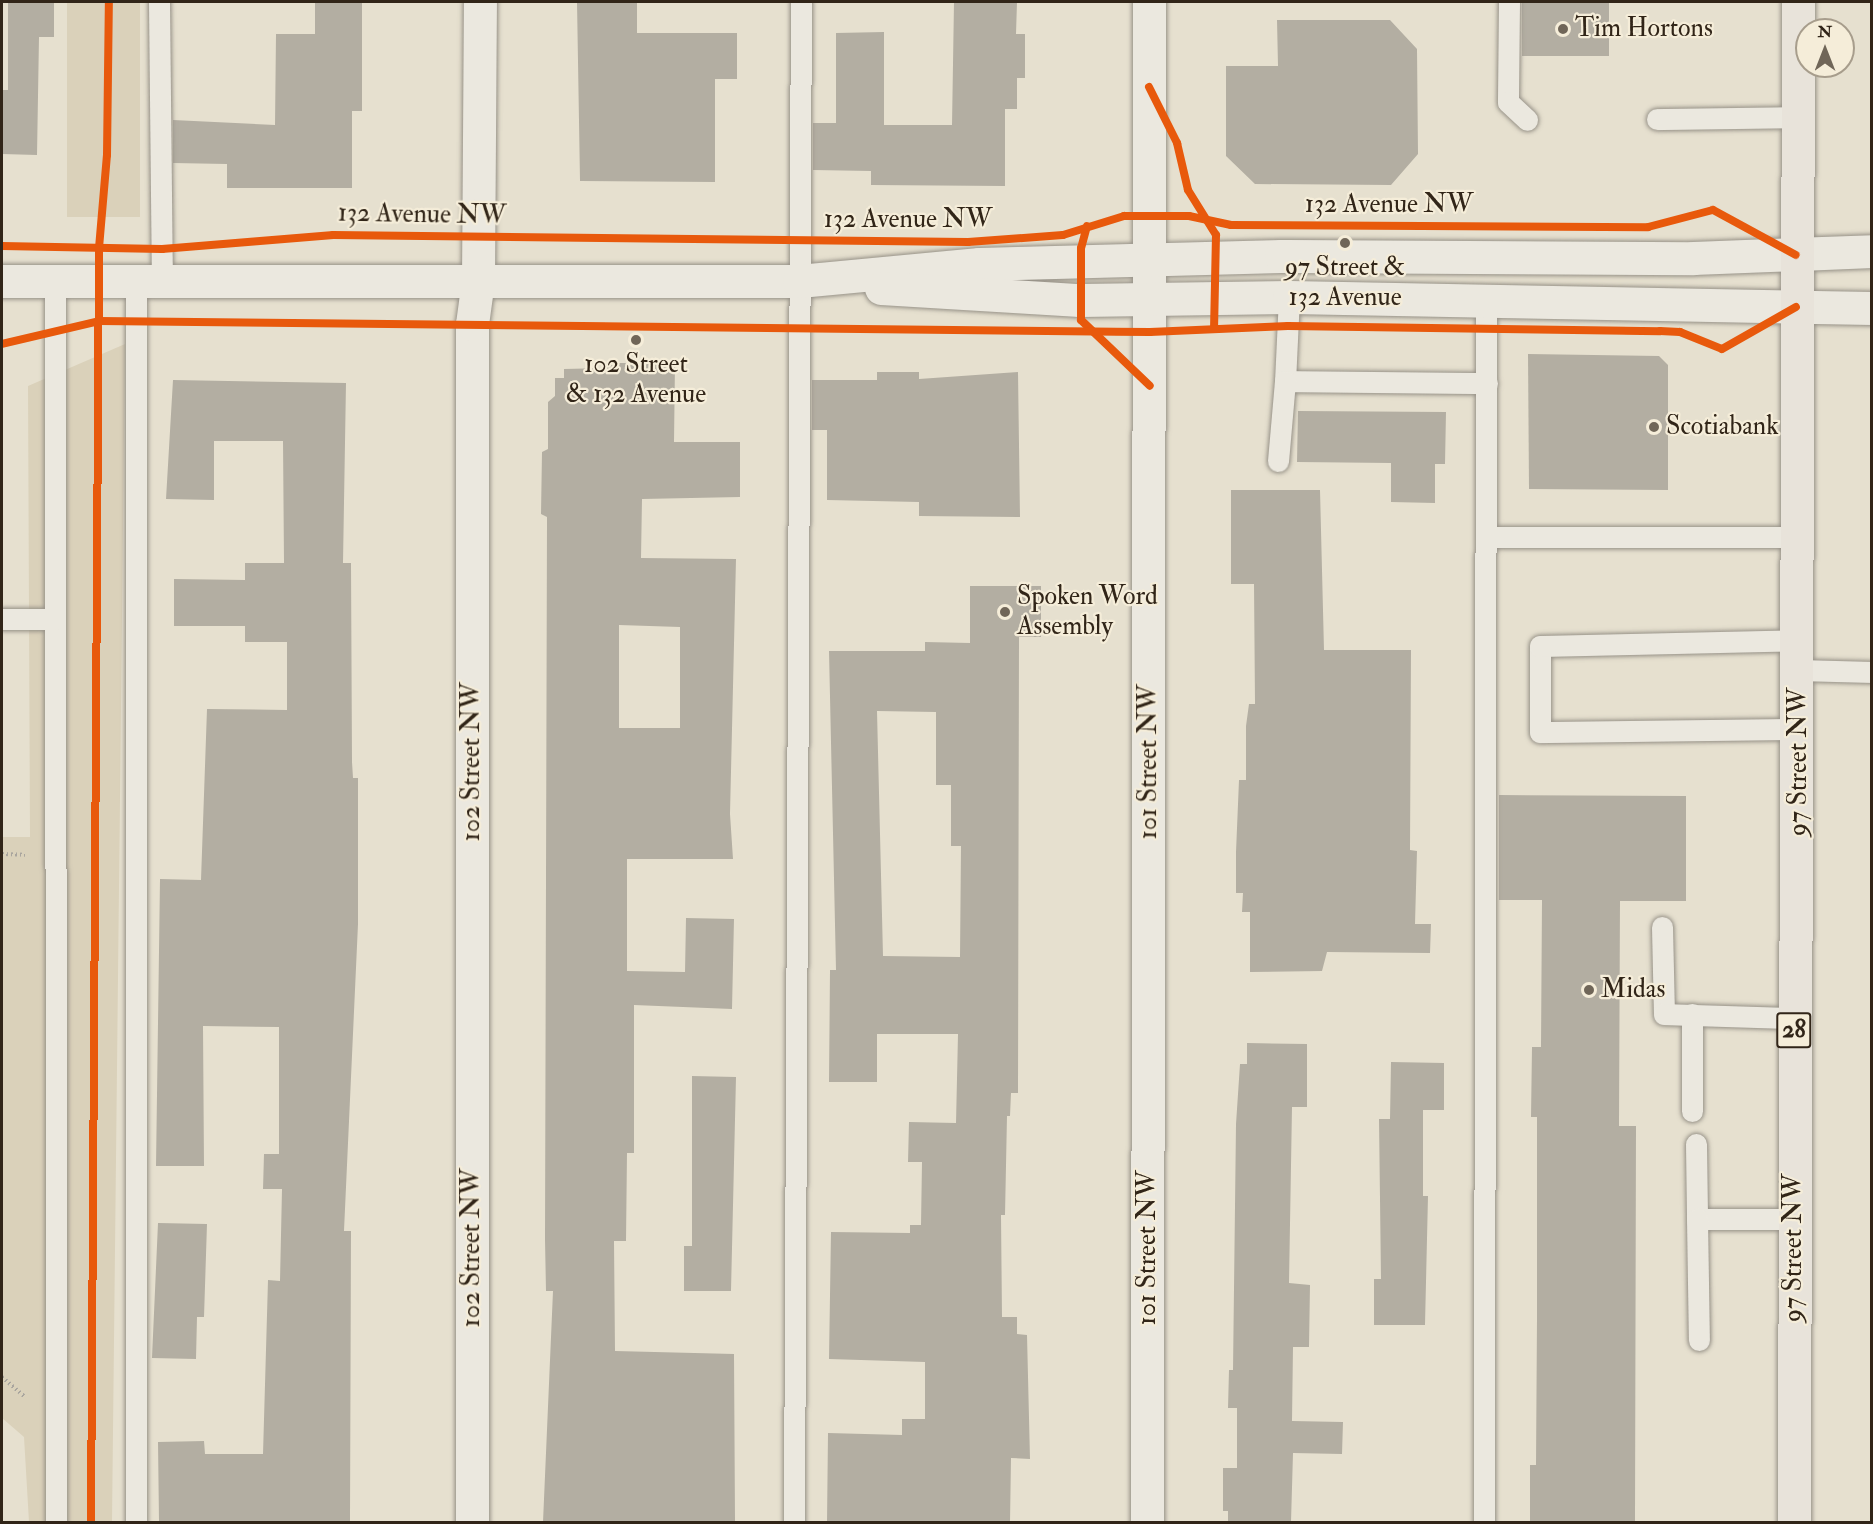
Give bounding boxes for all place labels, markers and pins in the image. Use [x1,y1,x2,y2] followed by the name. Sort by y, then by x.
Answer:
[1575,13,1713,45] place label: Tim Hortons
[1556,22,1570,36] marker: Tim Hortons
[1338,236,1352,250] marker: 97 Street & 132 Avenue
[1285,252,1405,314] place label: 97 Street & 132 Avenue
[629,333,643,347] marker: 102 Street & 132 Avenue
[566,349,706,410] place label: 102 Street & 132 Avenue
[1666,411,1779,443] place label: Scotiabank
[1647,420,1661,434] marker: Scotiabank
[1017,581,1158,642] place label: Spoken Word Assembly
[998,605,1012,619] marker: Spoken Word Assembly
[1601,974,1665,1006] place label: Midas
[1582,983,1596,997] marker: Midas

